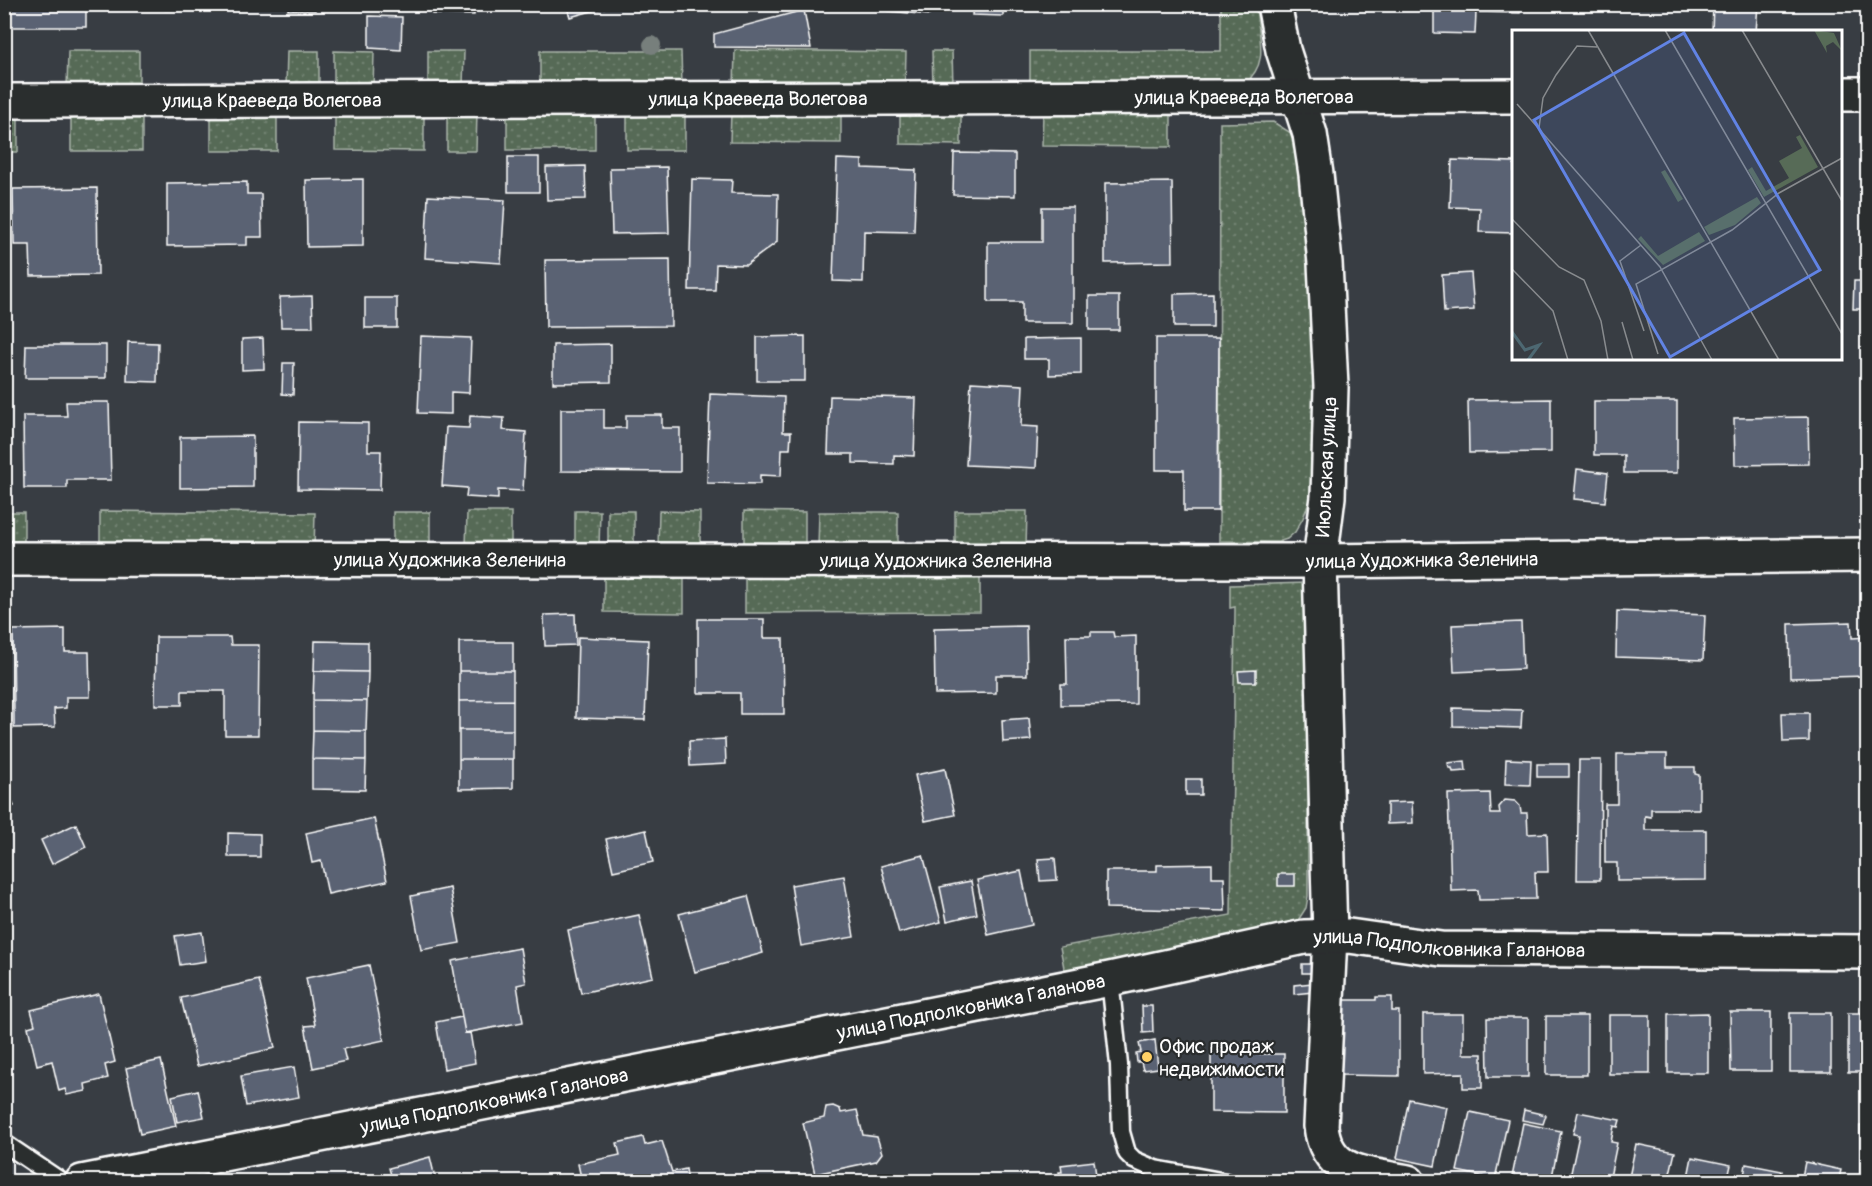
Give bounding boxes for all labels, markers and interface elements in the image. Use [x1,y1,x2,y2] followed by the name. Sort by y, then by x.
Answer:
[1512,30,1842,360] inset map
[1133,85,1353,110] street label: улица Краеведа Волегова
[647,86,867,112] street label: улица Краеведа Волегова
[161,88,382,113] street label: улица Краеведа Волегова
[1310,396,1343,538] street label: Июльская улица
[333,547,566,573] street label: улица Художника Зеленина
[1305,547,1538,574] street label: улица Художника Зеленина
[819,548,1052,574] street label: улица Художника Зеленина
[1312,924,1585,963] street label: улица Подполковника Галанова
[834,968,1107,1046] street label: улица Подполковника Галанова
[1159,1034,1284,1082] place label: Офис продаж недвижимости
[1140,1050,1154,1064] marker: Офис продаж недвижимости
[357,1062,630,1140] street label: улица Подполковника Галанова

